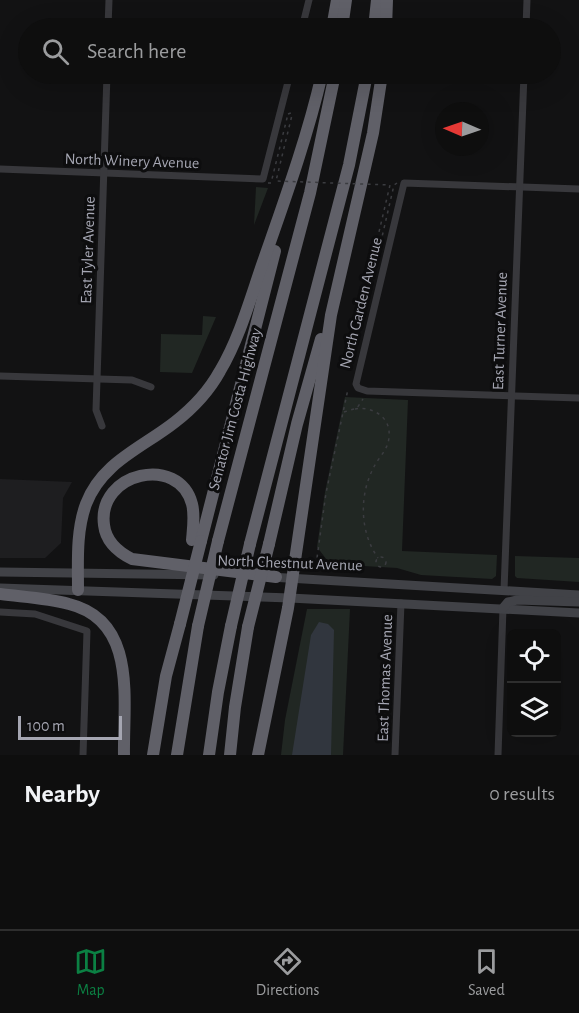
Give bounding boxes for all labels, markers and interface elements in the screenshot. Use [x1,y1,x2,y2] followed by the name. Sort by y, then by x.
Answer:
[18,18,561,84] search box
[39,35,72,68] icon: search
[87,40,186,62] text: Search here
[435,102,489,156] north arrow
[64,151,200,172] street label: North Winery Avenue
[78,196,99,304] street label: East Tyler Avenue
[337,236,385,370] street label: North Garden Avenue
[490,272,510,390] street label: East Turner Avenue
[206,326,265,492] street label: Senator Jim Costa Highway
[217,552,363,574] street label: North Chestnut Avenue
[375,614,395,742] street label: East Thomas Avenue
[507,629,561,737] map controls
[507,629,561,683] button: locate
[507,683,561,737] button: layers
[18,713,122,740] scale bar
[27,718,65,734] text: 100 m
[24,781,100,807] text: Nearby
[489,784,555,804] text: 0 results
[74,945,107,1000] tab: Map
[256,945,320,1000] tab: Directions
[468,945,505,1000] tab: Saved

